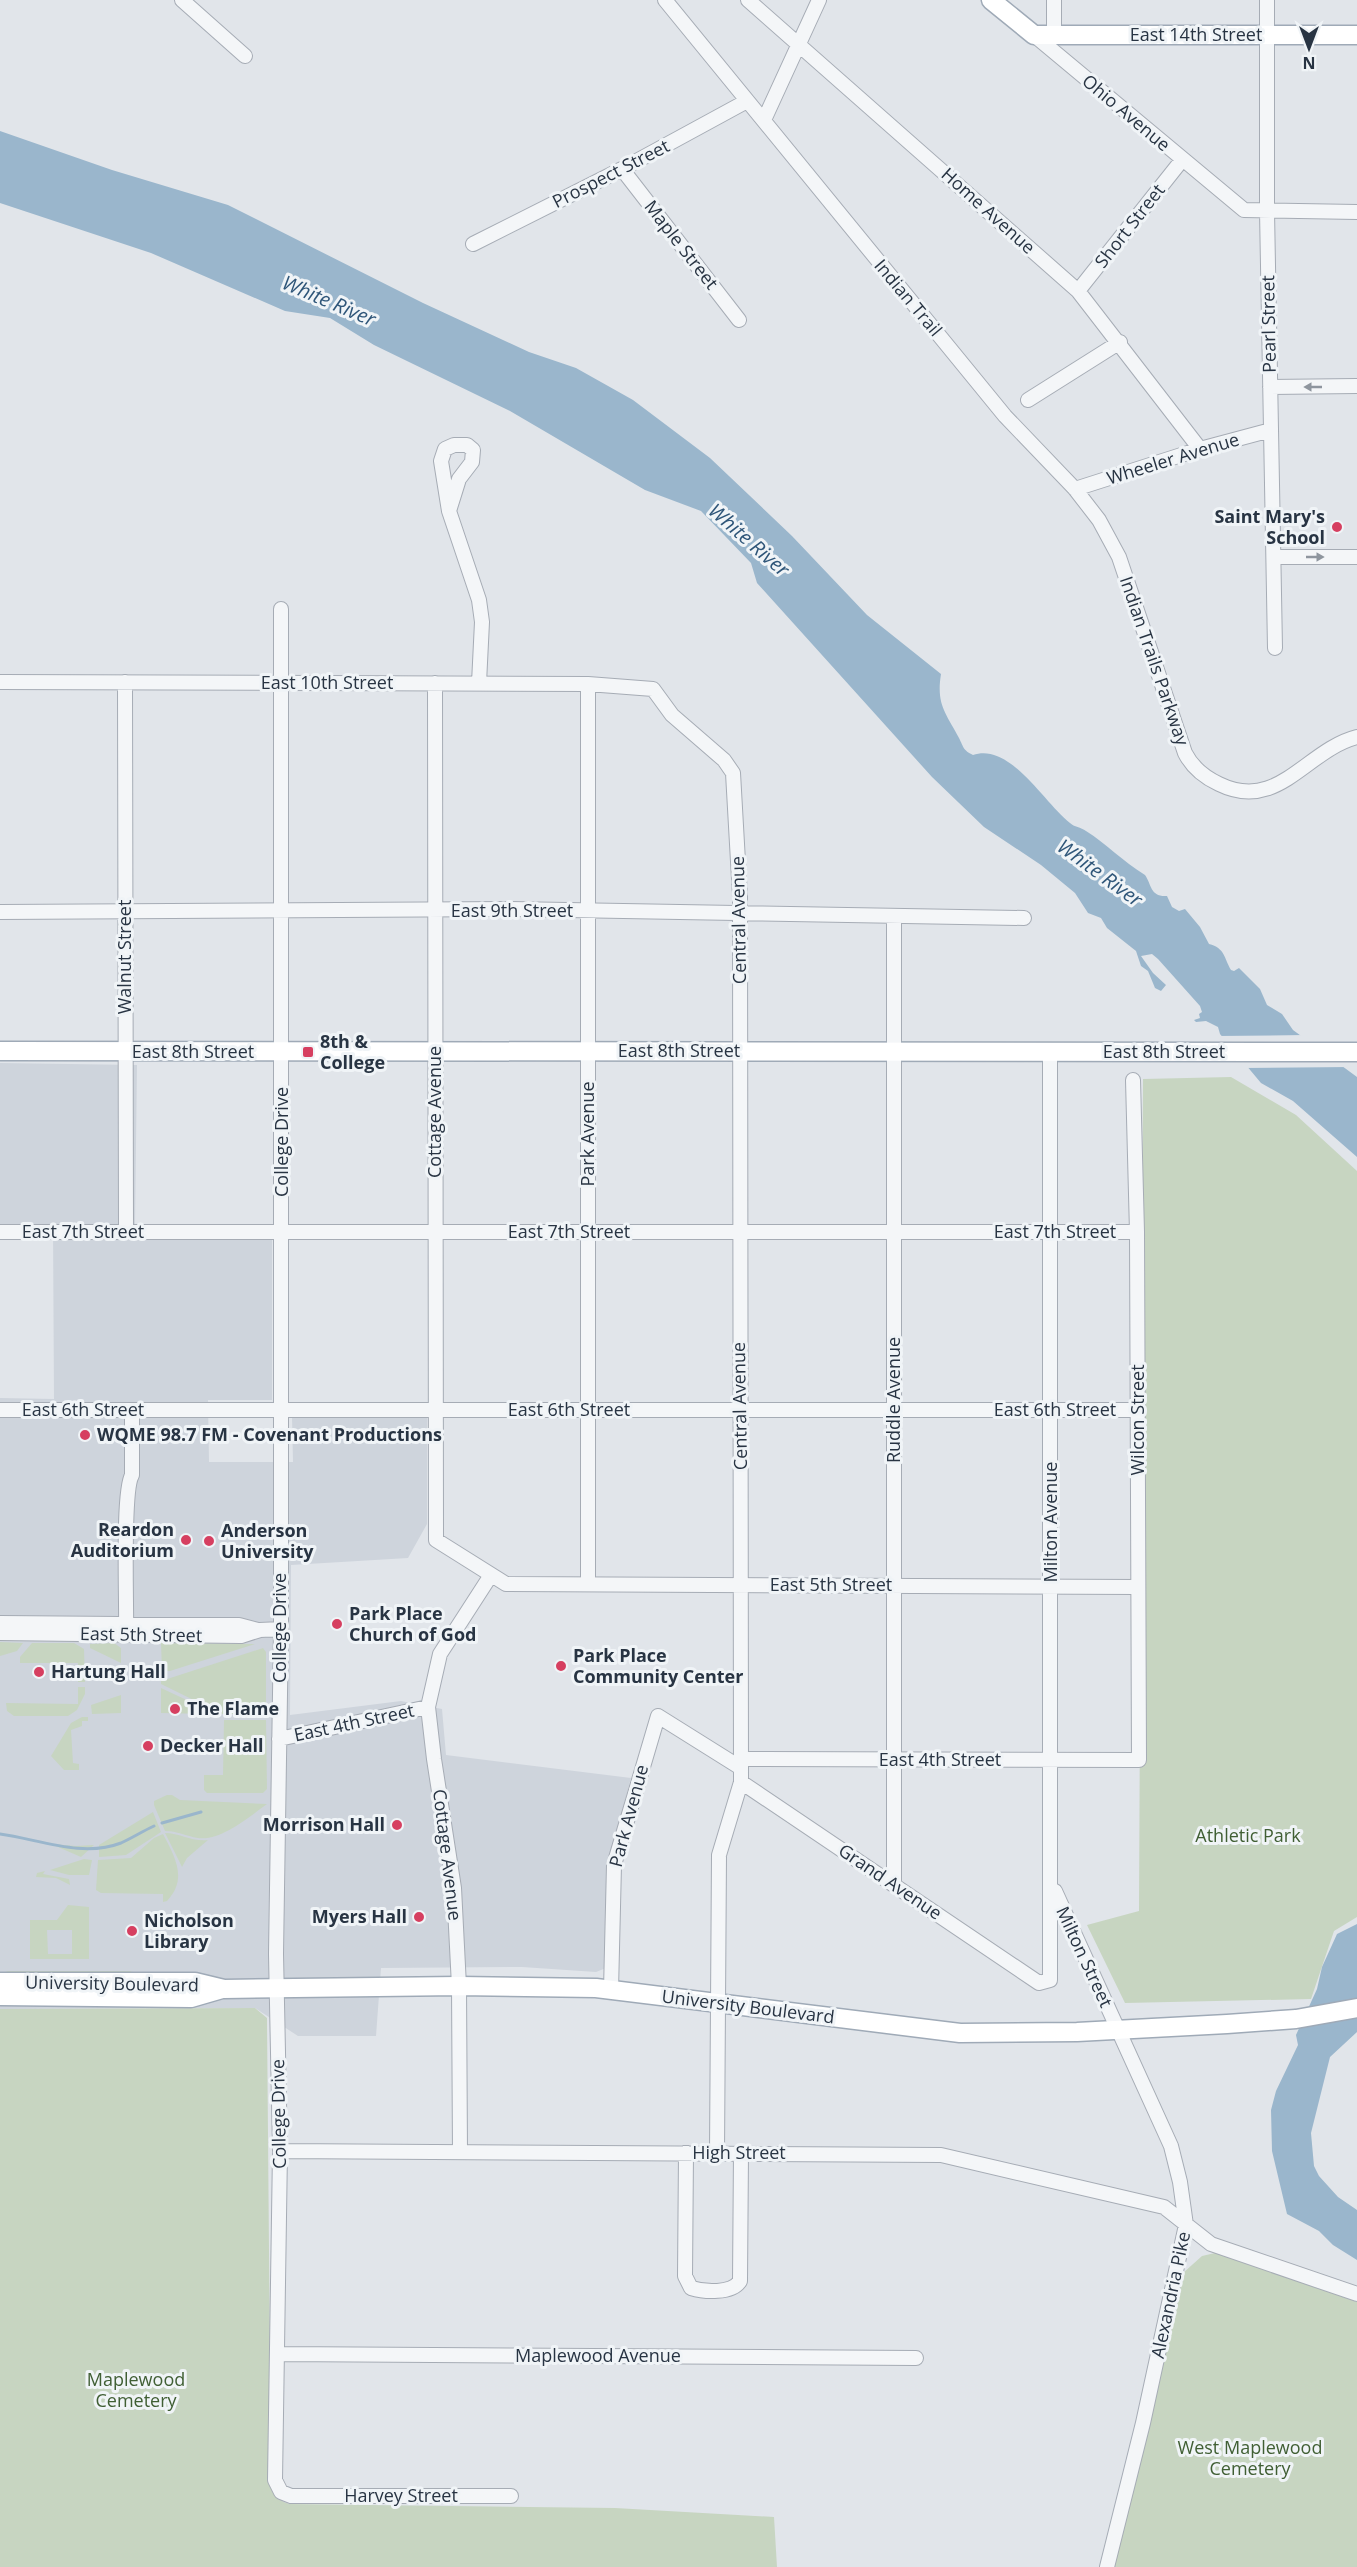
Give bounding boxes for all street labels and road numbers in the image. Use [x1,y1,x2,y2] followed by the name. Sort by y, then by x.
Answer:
[1130,22,1262,46] street label: East 14th Street
[1078,68,1176,156] street label: Ohio Avenue
[548,133,673,213] street label: Prospect Street
[937,162,1041,259] street label: Home Avenue
[1089,178,1170,272] street label: Short Street
[639,195,724,294] street label: Maple Street
[869,254,948,341] street label: Indian Trail
[1255,275,1281,373] street label: Pearl Street
[1104,427,1242,490] street label: Wheeler Avenue
[1115,573,1196,749] street label: Indian Trails Parkway
[261,670,393,694] street label: East 10th Street
[725,856,751,984] street label: Central Avenue
[451,898,573,922] street label: East 9th Street
[112,900,136,1014] street label: Walnut Street
[618,1038,740,1062] street label: East 8th Street
[132,1039,254,1063] street label: East 8th Street
[1103,1039,1225,1063] street label: East 8th Street
[422,1046,446,1178] street label: Cottage Avenue
[575,1082,599,1187] street label: Park Avenue
[269,1087,293,1197] street label: College Drive
[22,1219,144,1243] street label: East 7th Street
[508,1219,630,1243] street label: East 7th Street
[994,1219,1116,1243] street label: East 7th Street
[881,1337,905,1463] street label: Ruddle Avenue
[726,1342,752,1470] street label: Central Avenue
[1125,1364,1149,1476] street label: Wilcon Street
[22,1397,144,1421] street label: East 6th Street
[508,1397,630,1421] street label: East 6th Street
[994,1397,1116,1421] street label: East 6th Street
[1038,1462,1062,1582] street label: Milton Avenue
[770,1572,892,1596] street label: East 5th Street
[267,1573,291,1683] street label: College Drive
[80,1621,202,1647] street label: East 5th Street
[291,1698,416,1746] street label: East 4th Street
[879,1747,1001,1771] street label: East 4th Street
[603,1762,653,1870] street label: Park Avenue
[428,1788,468,1922] street label: Cottage Avenue
[834,1838,947,1925] street label: Grand Avenue
[1051,1902,1119,2011] street label: Milton Street
[25,1969,199,1997] street label: University Boulevard
[660,1983,836,2029] street label: University Boulevard
[265,2059,291,2169] street label: College Drive
[692,2140,786,2164] street label: High Street
[1145,2229,1195,2360] street label: Alexandria Pike
[515,2343,681,2367] street label: Maplewood Avenue
[344,2483,458,2507] street label: Harvey Street

